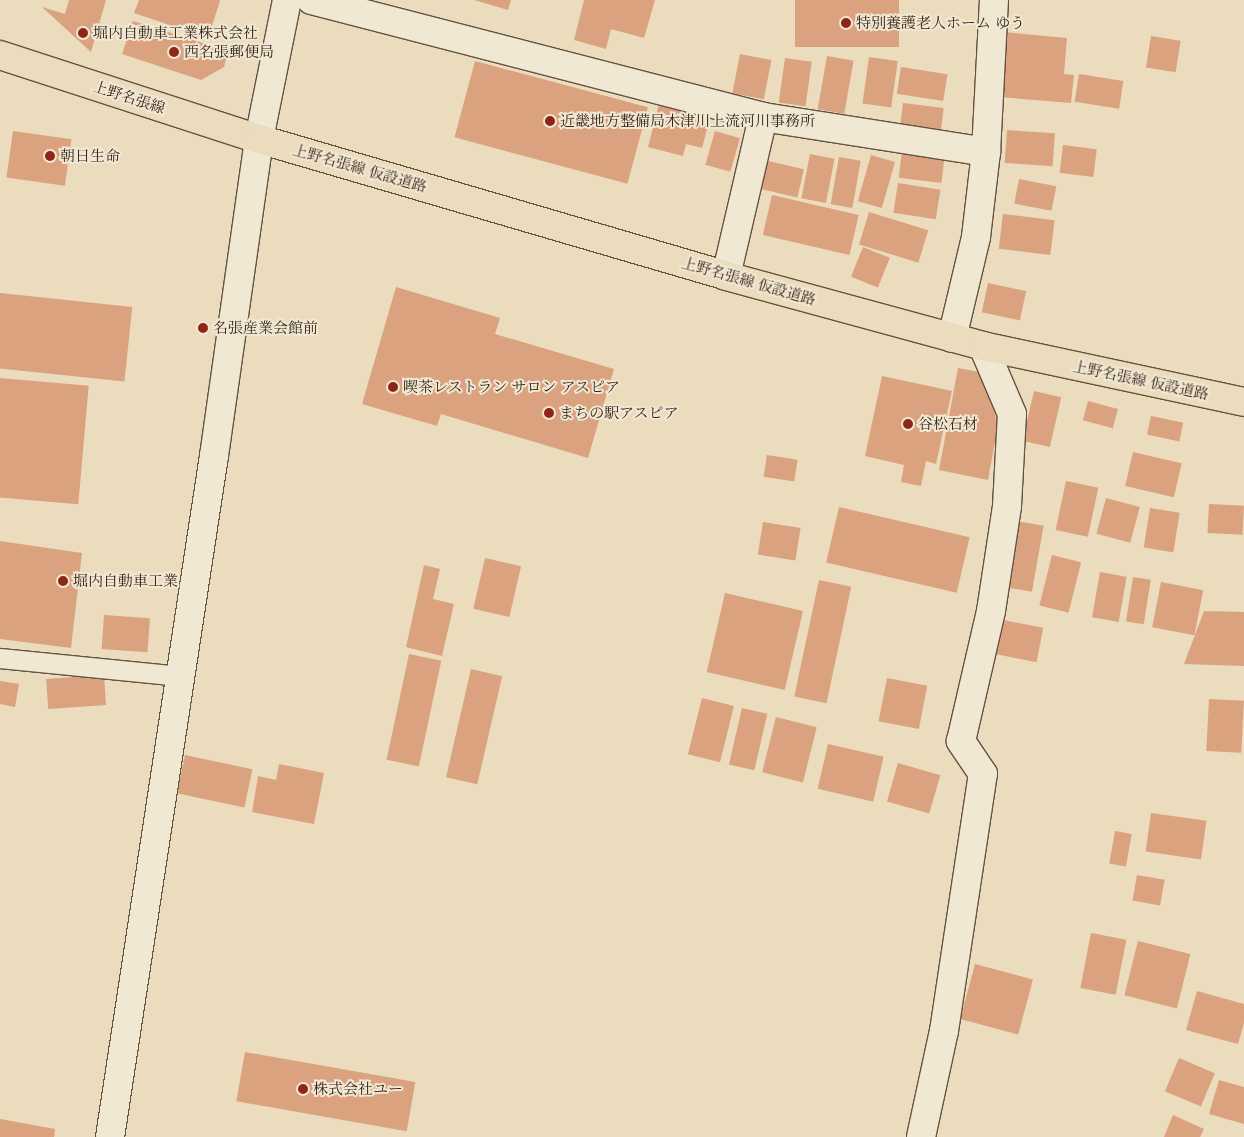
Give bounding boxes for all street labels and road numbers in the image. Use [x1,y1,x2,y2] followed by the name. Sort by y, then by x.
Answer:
[91,77,167,117] street label: 上野名張線
[291,140,429,196] street label: 上野名張線 仮設道路
[680,253,818,309] street label: 上野名張線 仮設道路
[1071,357,1211,403] street label: 上野名張線 仮設道路

